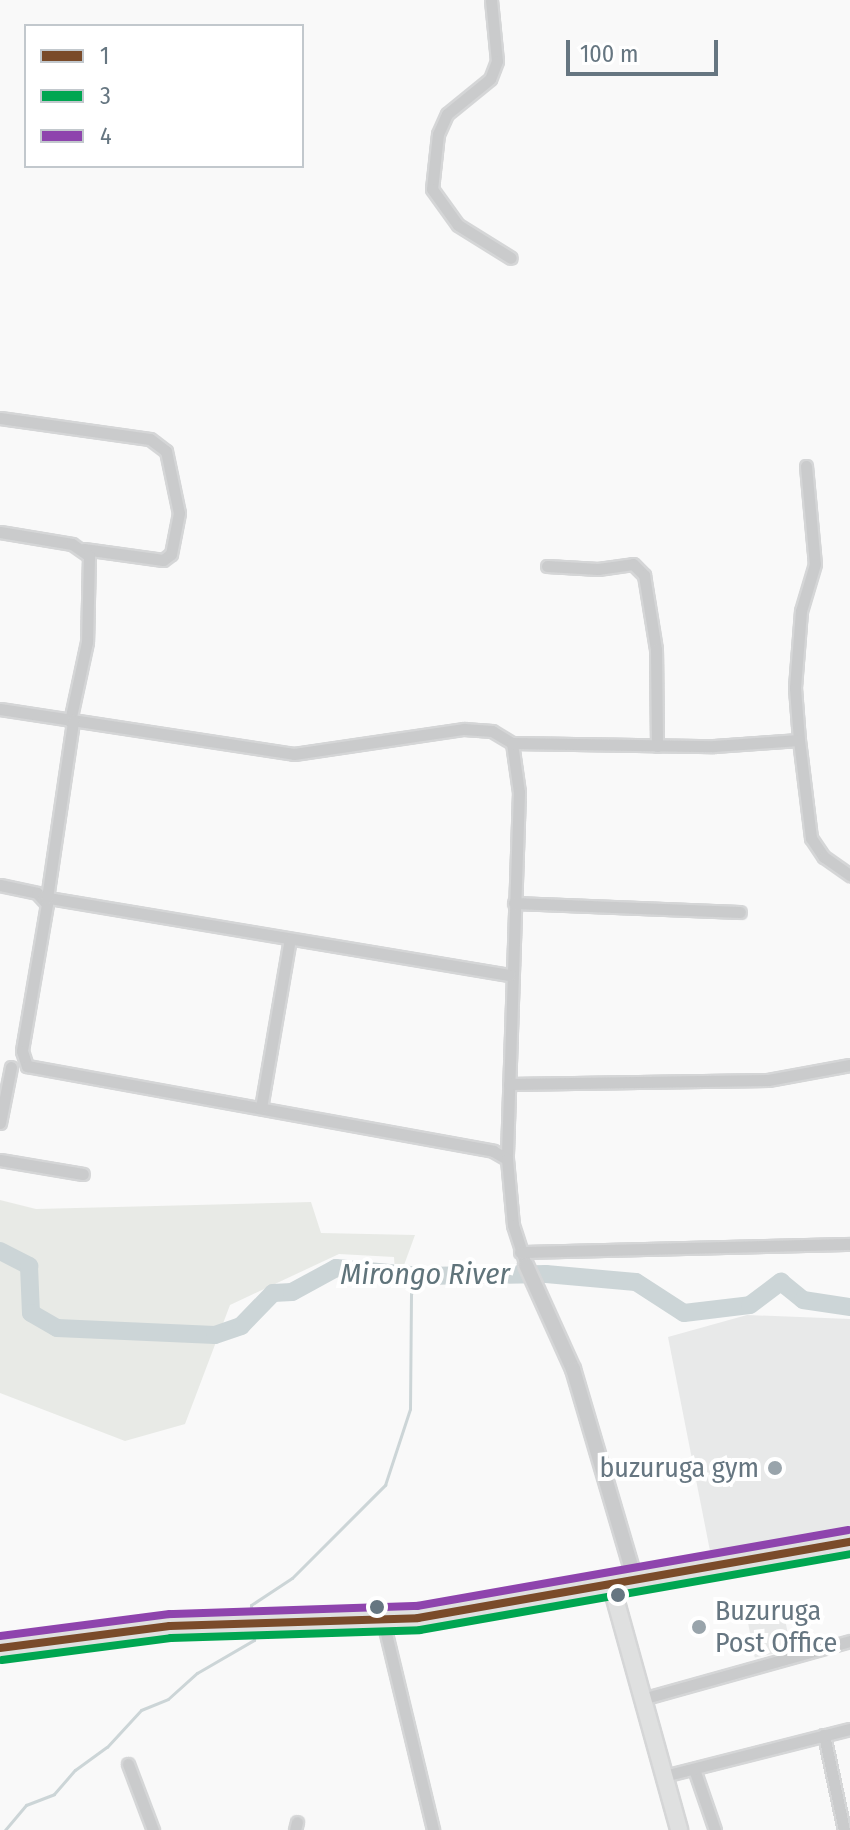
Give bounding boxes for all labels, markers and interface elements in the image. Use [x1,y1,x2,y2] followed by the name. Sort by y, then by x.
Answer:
[24,24,304,168] legend
[570,24,722,74] scale bar
[580,40,638,68] text: 100 m
[100,42,109,70] text: 1
[100,82,111,110] text: 3
[100,122,112,150] text: 4
[340,1256,510,1292] water label: Mirongo River
[599,1451,759,1485] place label: buzuruga gym
[766,1459,784,1477] marker: buzuruga gym
[610,1587,626,1603] unlabelled marker
[715,1594,837,1660] place label: Buzuruga Post Office
[369,1599,385,1615] unlabelled marker
[690,1618,708,1636] marker: Buzuruga Post Office

